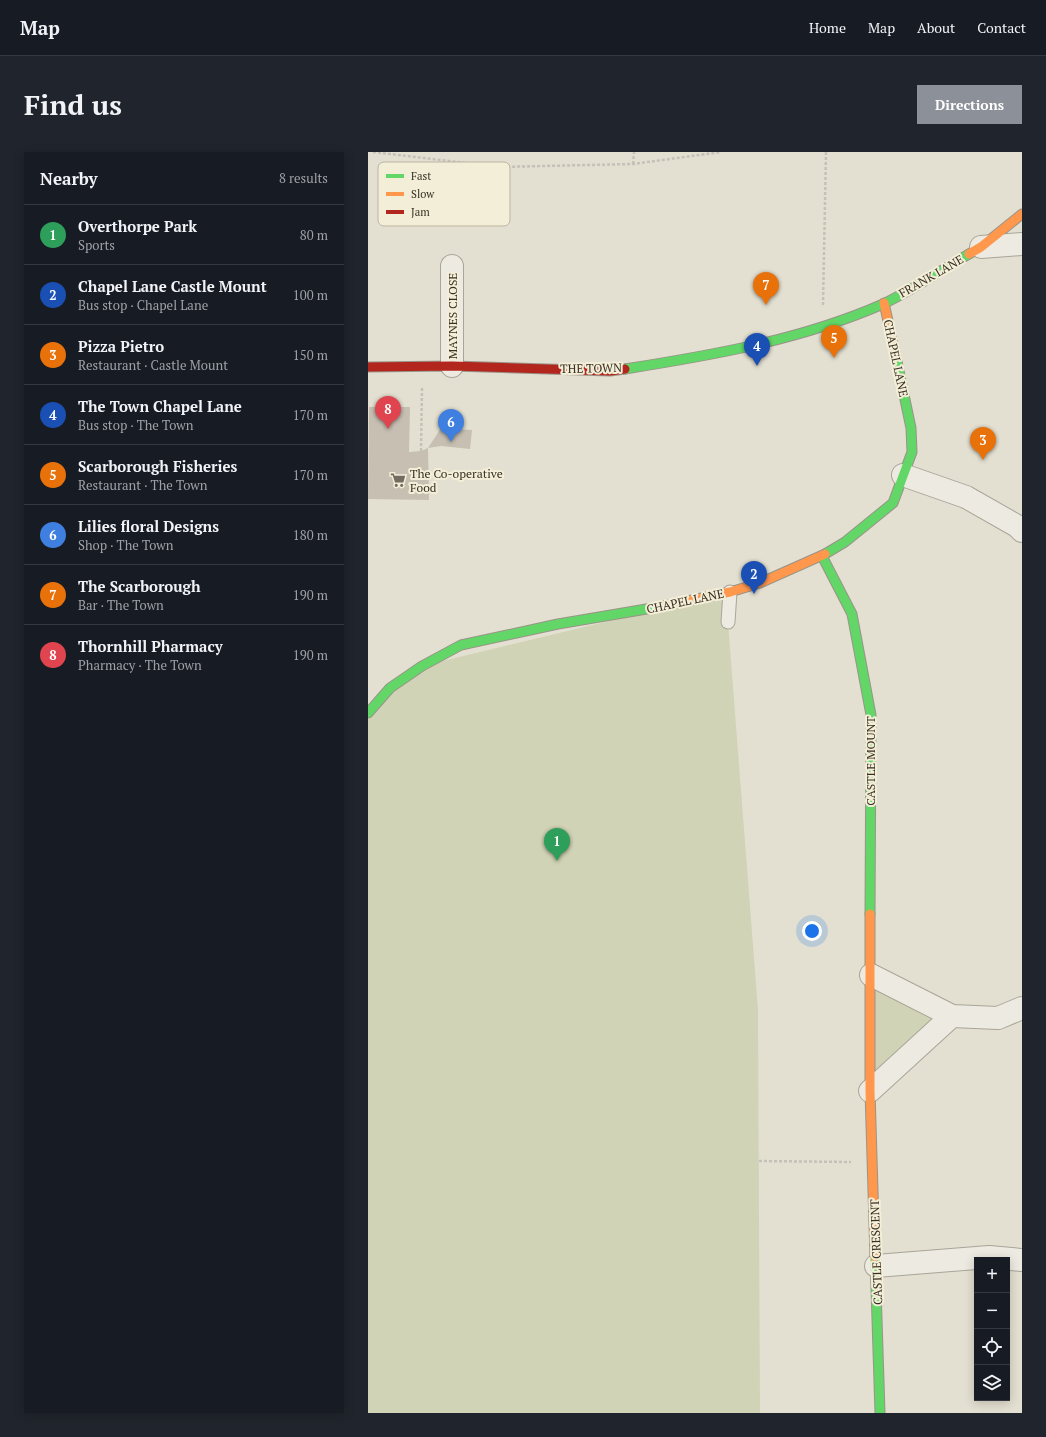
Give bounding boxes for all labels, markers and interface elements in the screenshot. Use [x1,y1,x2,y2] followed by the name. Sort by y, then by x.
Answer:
[20,15,60,40] text: Map
[809,18,846,37] text: Home
[868,18,895,37] text: Map
[917,18,955,37] text: About
[977,18,1026,37] text: Contact
[917,85,1022,124] button: Directions
[24,86,122,123] text: Find us
[378,162,510,226] legend
[40,167,98,190] text: Nearby
[279,169,328,187] text: 8 results
[411,169,431,183] text: Fast
[411,187,435,201] text: Slow
[411,205,430,219] text: Jam
[78,216,197,236] text: Overthorpe Park
[49,226,57,244] text: 1
[300,226,328,244] text: 80 m
[78,236,115,254] text: Sports
[896,251,966,301] street label: FRANK LANE
[753,272,779,305] pin: 7
[445,273,460,359] street label: MAYNES CLOSE
[78,276,267,296] text: Chapel Lane Castle Mount
[49,286,57,304] text: 2
[293,286,328,304] text: 100 m
[78,296,208,314] text: Bus stop · Chapel Lane
[880,318,912,398] street label: CHAPEL LANE
[821,325,847,358] pin: 5
[744,333,770,366] pin: 4
[78,336,164,356] text: Pizza Pietro
[49,346,57,364] text: 3
[293,346,328,364] text: 150 m
[78,356,228,374] text: Restaurant · Castle Mount
[560,360,622,376] street label: THE TOWN
[78,396,242,416] text: The Town Chapel Lane
[375,396,401,429] pin: 8
[49,406,57,424] text: 4
[293,406,328,424] text: 170 m
[438,409,464,442] pin: 6
[78,416,194,434] text: Bus stop · The Town
[970,427,996,460] pin: 3
[78,456,237,476] text: Scarborough Fisheries
[49,466,57,484] text: 5
[293,466,328,484] text: 170 m
[410,466,503,495] place label: The Co-operative Food
[389,471,407,489] supermarket icon: The Co-operative Food
[78,476,207,494] text: Restaurant · The Town
[78,516,219,536] text: Lilies floral Designs
[49,526,57,544] text: 6
[293,526,328,544] text: 180 m
[78,536,173,554] text: Shop · The Town
[741,561,767,594] pin: 2
[78,576,201,596] text: The Scarborough
[645,585,725,617] street label: CHAPEL LANE
[49,586,57,604] text: 7
[293,586,328,604] text: 190 m
[78,596,164,614] text: Bar · The Town
[78,636,223,656] text: Thornhill Pharmacy
[49,646,57,664] text: 8
[293,646,328,664] text: 190 m
[78,656,202,674] text: Pharmacy · The Town
[863,716,878,806] street label: CASTLE MOUNT
[544,828,570,861] pin: 1
[802,921,822,941] your location
[867,1198,885,1305] street label: CASTLE CRESCENT
[974,1257,1010,1401] map controls
[974,1257,1010,1293] button: +
[974,1293,1010,1329] button: −
[974,1329,1010,1365] button: locate
[974,1365,1010,1401] button: layers

